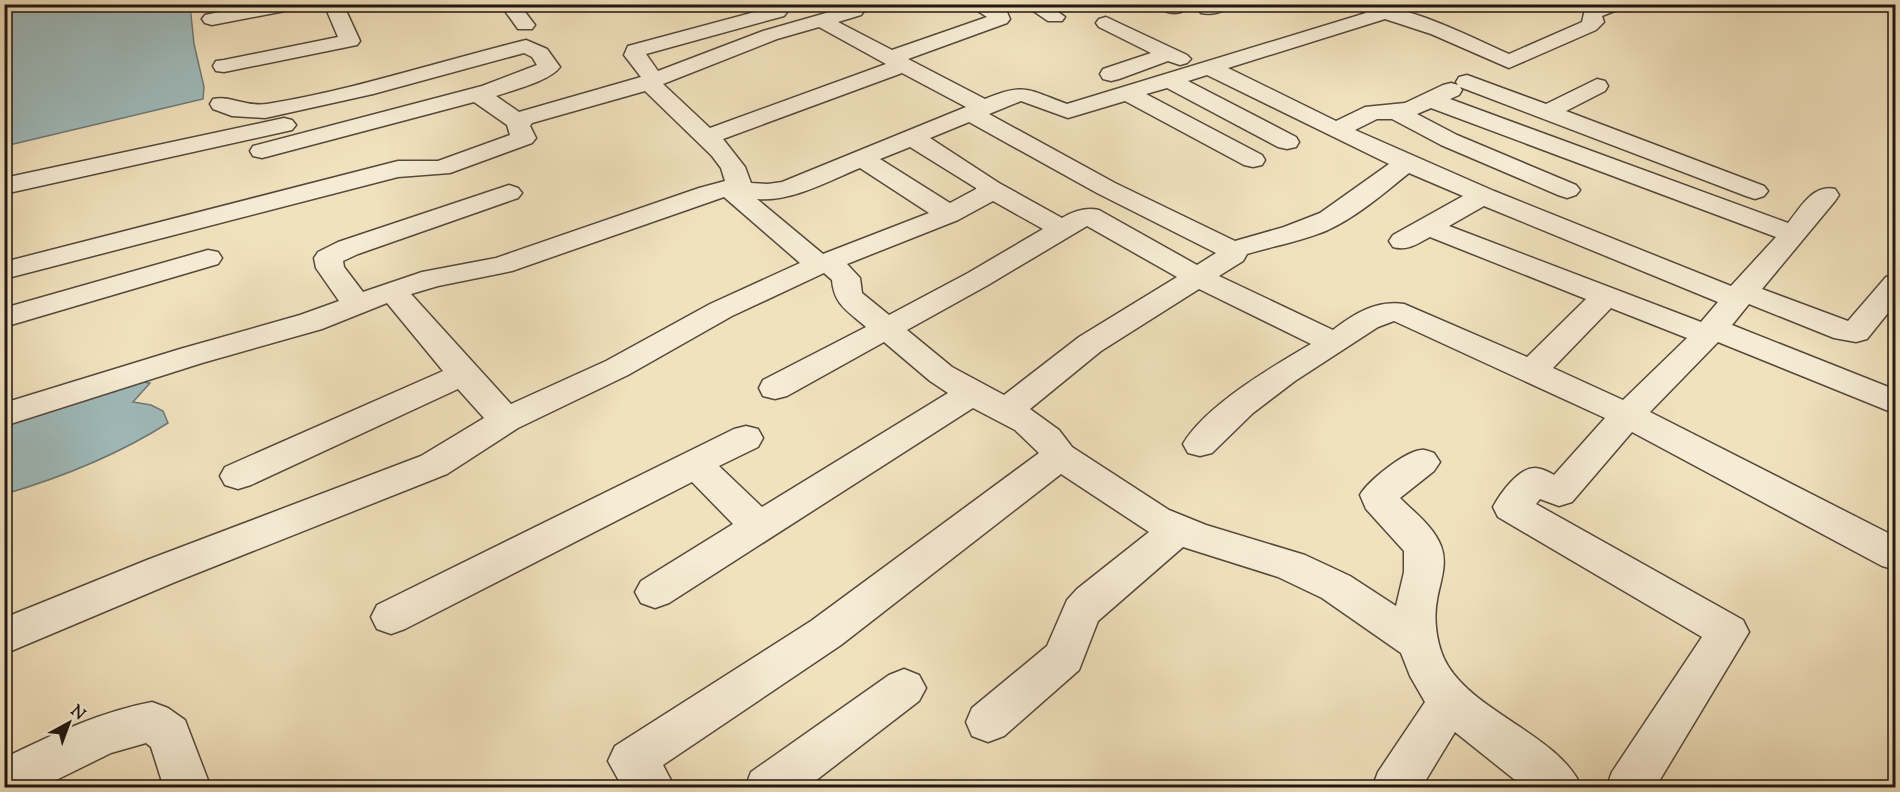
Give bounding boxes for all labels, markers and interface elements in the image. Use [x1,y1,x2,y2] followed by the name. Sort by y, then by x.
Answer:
[39,693,99,753] north arrow
[65,701,90,727] text: N

